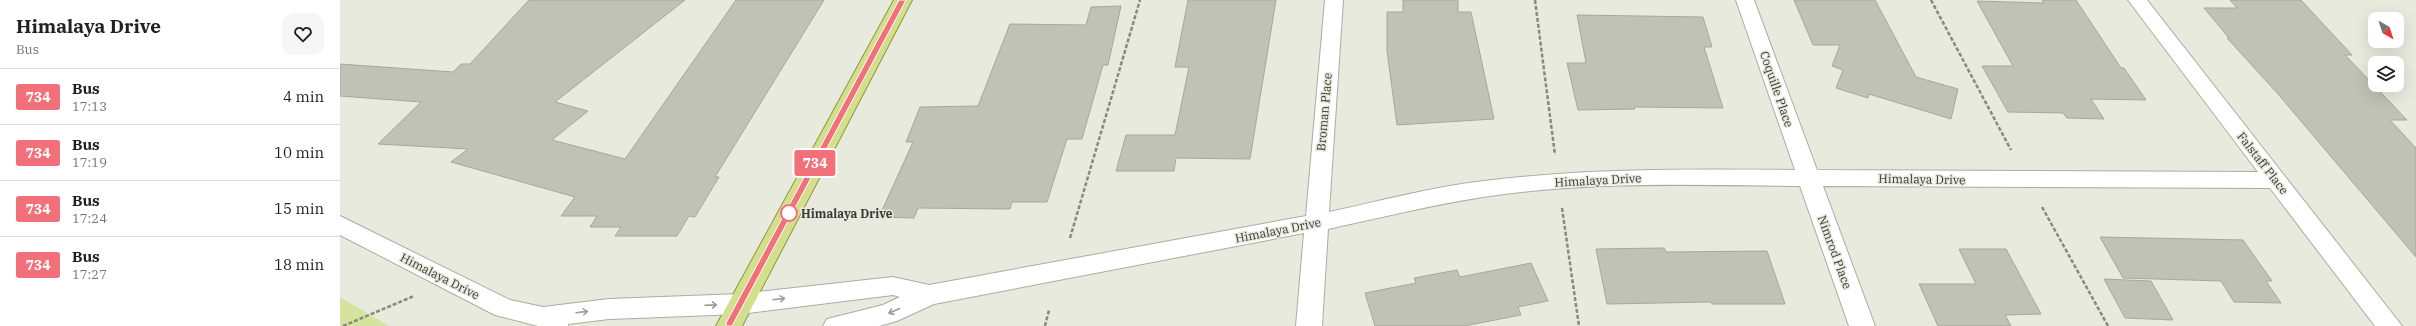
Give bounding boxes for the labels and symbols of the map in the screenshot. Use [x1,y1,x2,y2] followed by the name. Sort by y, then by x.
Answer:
[2368,12,2404,48] north arrow
[1757,49,1797,129] street label: Coquille Place
[1313,72,1335,152] street label: Broman Place
[2234,129,2292,197] street label: Falstaff Place
[792,150,838,176] line badge: 734
[1554,170,1642,190] street label: Himalaya Drive
[1878,171,1966,187] street label: Himalaya Drive
[780,204,798,222] marker: Himalaya Drive
[801,206,893,221] place label: Himalaya Drive
[1815,213,1855,291] street label: Nimrod Place
[1234,214,1322,246] street label: Himalaya Drive
[398,250,482,302] street label: Himalaya Drive
[772,296,785,303] one-way arrow
[704,301,717,309] one-way arrow
[888,308,900,316] one-way arrow
[575,309,588,316] one-way arrow

